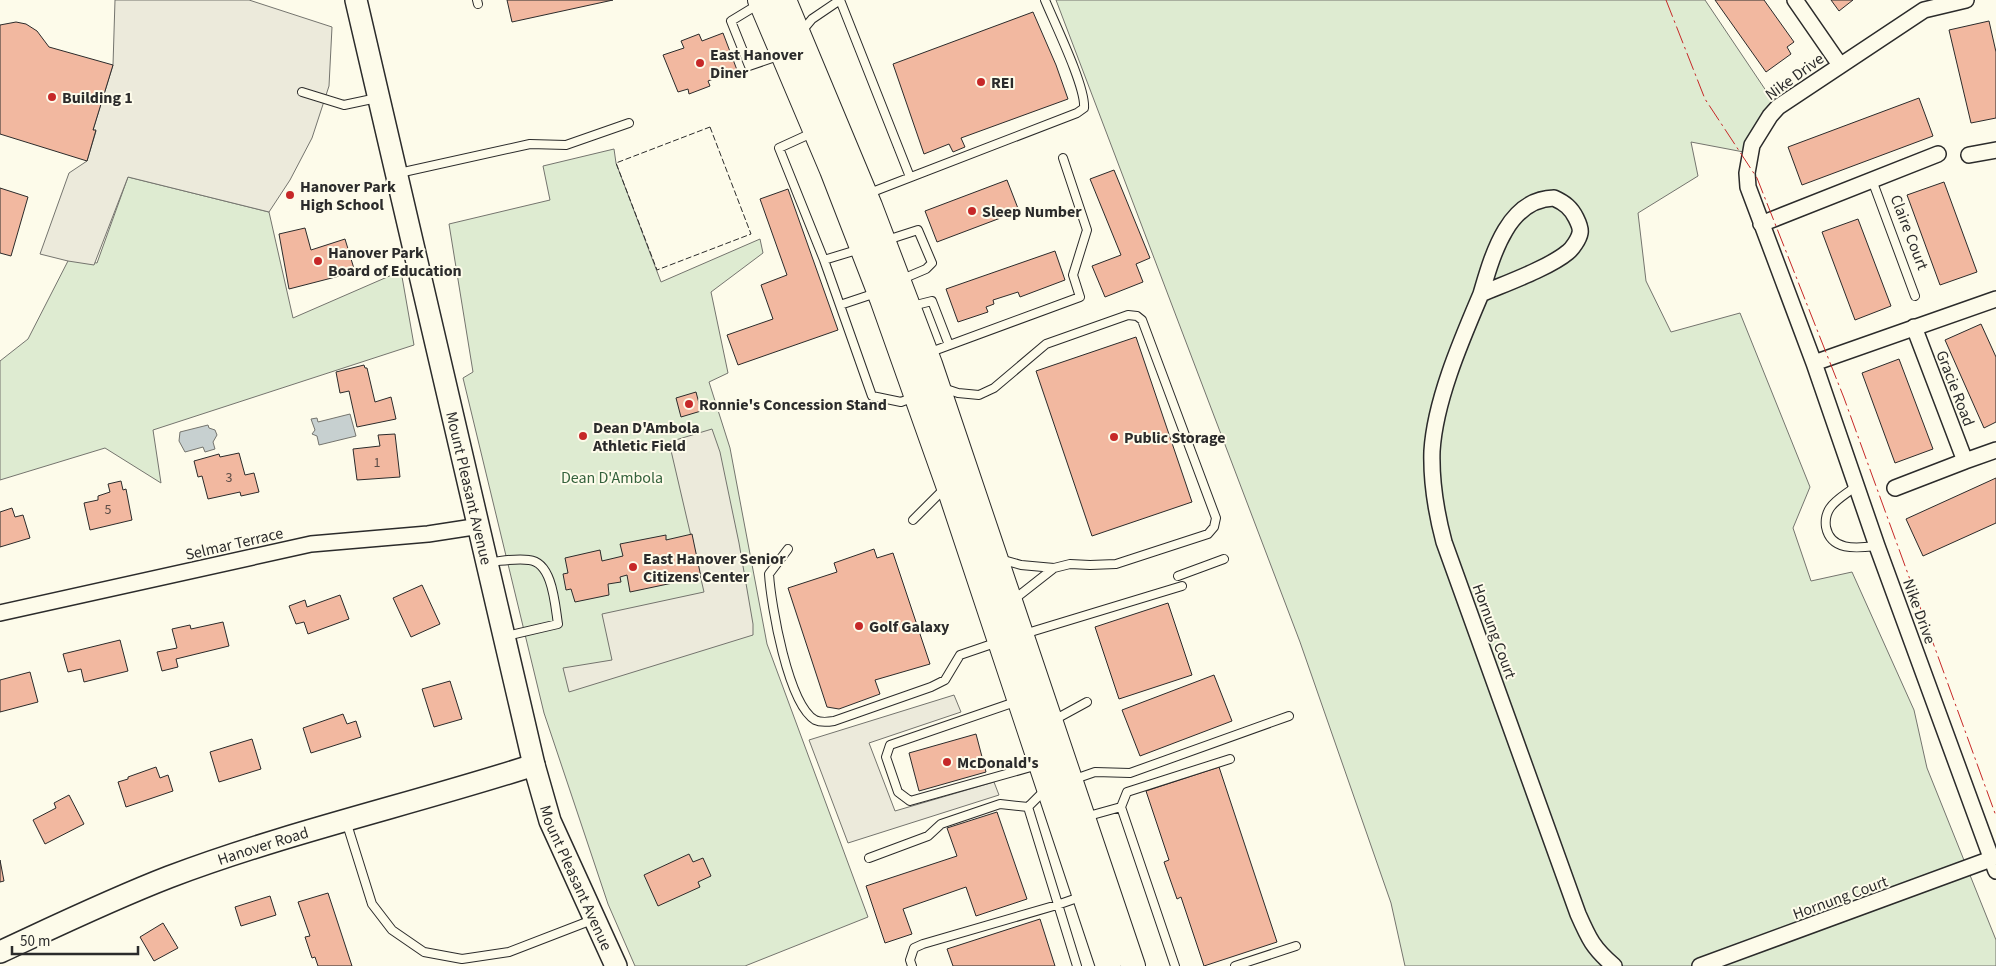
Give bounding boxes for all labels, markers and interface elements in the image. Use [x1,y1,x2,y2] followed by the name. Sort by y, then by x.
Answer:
[710,44,804,84] place label: East Hanover Diner
[1761,48,1829,106] street label: Nike Drive
[694,57,706,69] marker: East Hanover Diner
[991,72,1014,94] place label: REI
[975,76,987,88] marker: REI
[62,87,133,109] place label: Building 1
[46,91,58,103] marker: Building 1
[300,176,396,216] place label: Hanover Park High School
[284,189,296,201] marker: Hanover Park High School
[1885,191,1934,274] street label: Claire Court
[982,201,1082,223] place label: Sleep Number
[966,205,978,217] marker: Sleep Number
[328,242,462,282] place label: Hanover Park Board of Education
[312,255,324,267] marker: Hanover Park Board of Education
[1930,347,1980,430] street label: Gracie Road
[699,394,887,416] place label: Ronnie's Concession Stand
[683,398,695,410] marker: Ronnie's Concession Stand
[440,409,497,567] street label: Mount Pleasant Avenue
[592,417,700,457] place label: Dean D'Ambola Athletic Field
[1124,427,1226,449] place label: Public Storage
[577,430,589,442] marker: Dean D'Ambola Athletic Field
[1108,431,1120,443] marker: Public Storage
[374,453,381,473] house number: 1
[561,467,663,489] park label: Dean D'Ambola
[226,468,233,488] house number: 3
[105,500,112,520] house number: 5
[183,522,285,566] street label: Selmar Terrace
[643,548,786,588] place label: East Hanover Senior Citizens Center
[627,561,639,573] marker: East Hanover Senior Citizens Center
[1897,576,1941,647] street label: Nike Drive
[1467,581,1522,682] street label: Hornung Court
[869,616,950,638] place label: Golf Galaxy
[853,620,865,632] marker: Golf Galaxy
[957,752,1039,774] place label: McDonald's
[941,756,953,768] marker: McDonald's
[534,803,617,954] street label: Mount Pleasant Avenue
[215,822,311,871] street label: Hanover Road
[1790,870,1891,925] street label: Hornung Court
[12,924,139,956] scale bar
[20,931,50,952] text: 50 m

